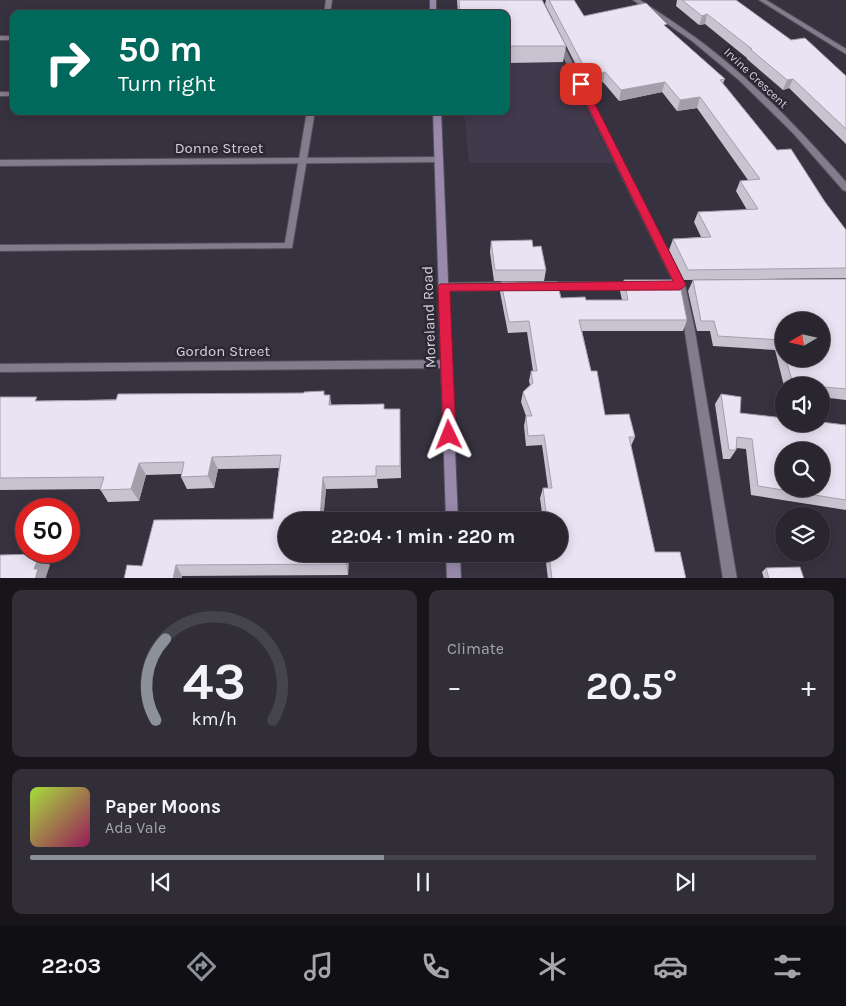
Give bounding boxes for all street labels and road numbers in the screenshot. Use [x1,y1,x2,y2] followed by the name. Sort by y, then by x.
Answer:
[721,45,791,111] street label: Irvine Crescent
[175,139,264,157] street label: Donne Street
[418,265,440,369] street label: Moreland Road
[176,342,270,360] street label: Gordon Street

